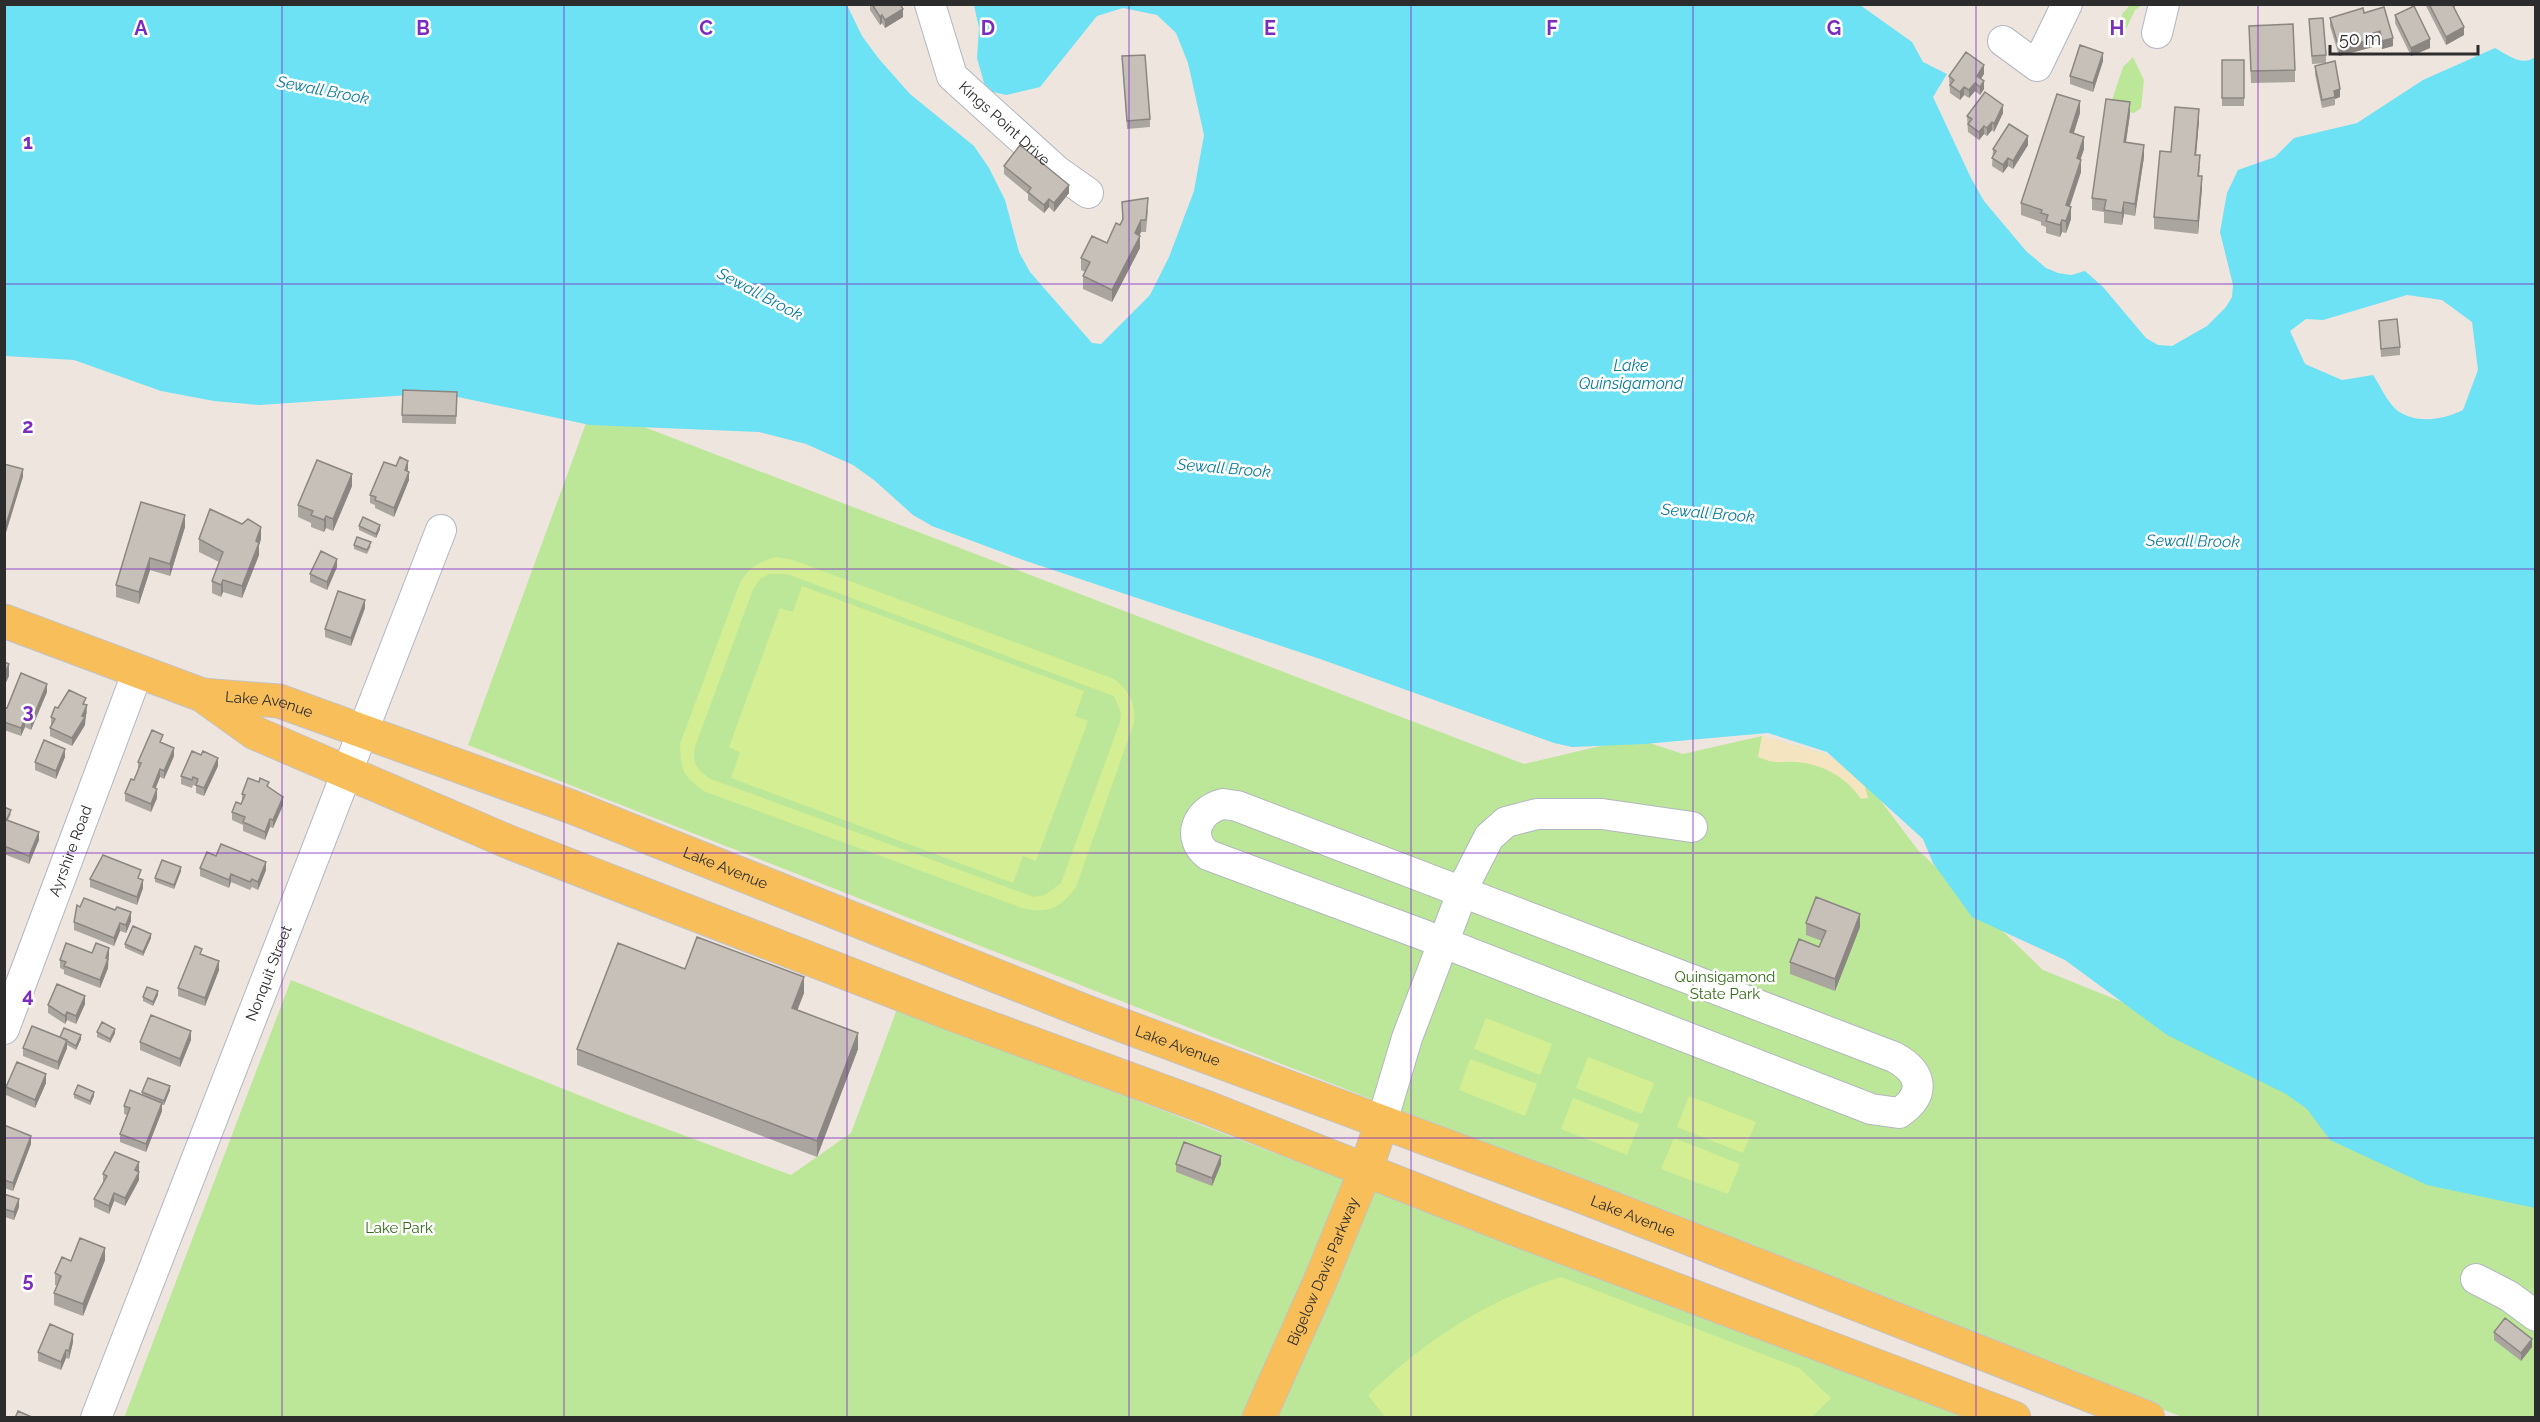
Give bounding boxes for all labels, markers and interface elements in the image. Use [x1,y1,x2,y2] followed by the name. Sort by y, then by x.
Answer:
[134,16,148,40] text: A
[416,16,430,40] text: B
[699,16,713,40] text: C
[981,16,995,40] text: D
[1264,16,1276,40] text: E
[1546,16,1558,40] text: F
[1827,16,1841,40] text: G
[2110,16,2124,40] text: H
[2330,18,2478,56] scale bar
[2339,28,2381,49] text: 50 m
[274,72,371,108] water label: Sewall Brook
[955,78,1054,169] street label: Kings Point Drive
[23,130,33,154] text: 1
[713,263,806,325] water label: Sewall Brook
[1579,356,1684,393] water label: Lake Quinsigamond
[22,414,34,438] text: 2
[1176,454,1272,482] water label: Sewall Brook
[1660,499,1756,527] water label: Sewall Brook
[2145,531,2240,551] water label: Sewall Brook
[225,688,316,722] street label: Lake Avenue
[22,699,34,723] text: 3
[45,803,96,899] street label: Ayrshire Road
[681,843,770,893] street label: Lake Avenue
[242,923,295,1024] street label: Nonquit Street
[1675,968,1775,1003] park label: Quinsigamond State Park
[22,983,34,1007] text: 4
[1133,1022,1223,1070] street label: Lake Avenue
[1588,1192,1678,1241] street label: Lake Avenue
[1283,1195,1362,1348] street label: Bigelow Davis Parkway
[365,1219,433,1237] park label: Lake Park
[22,1268,34,1292] text: 5

